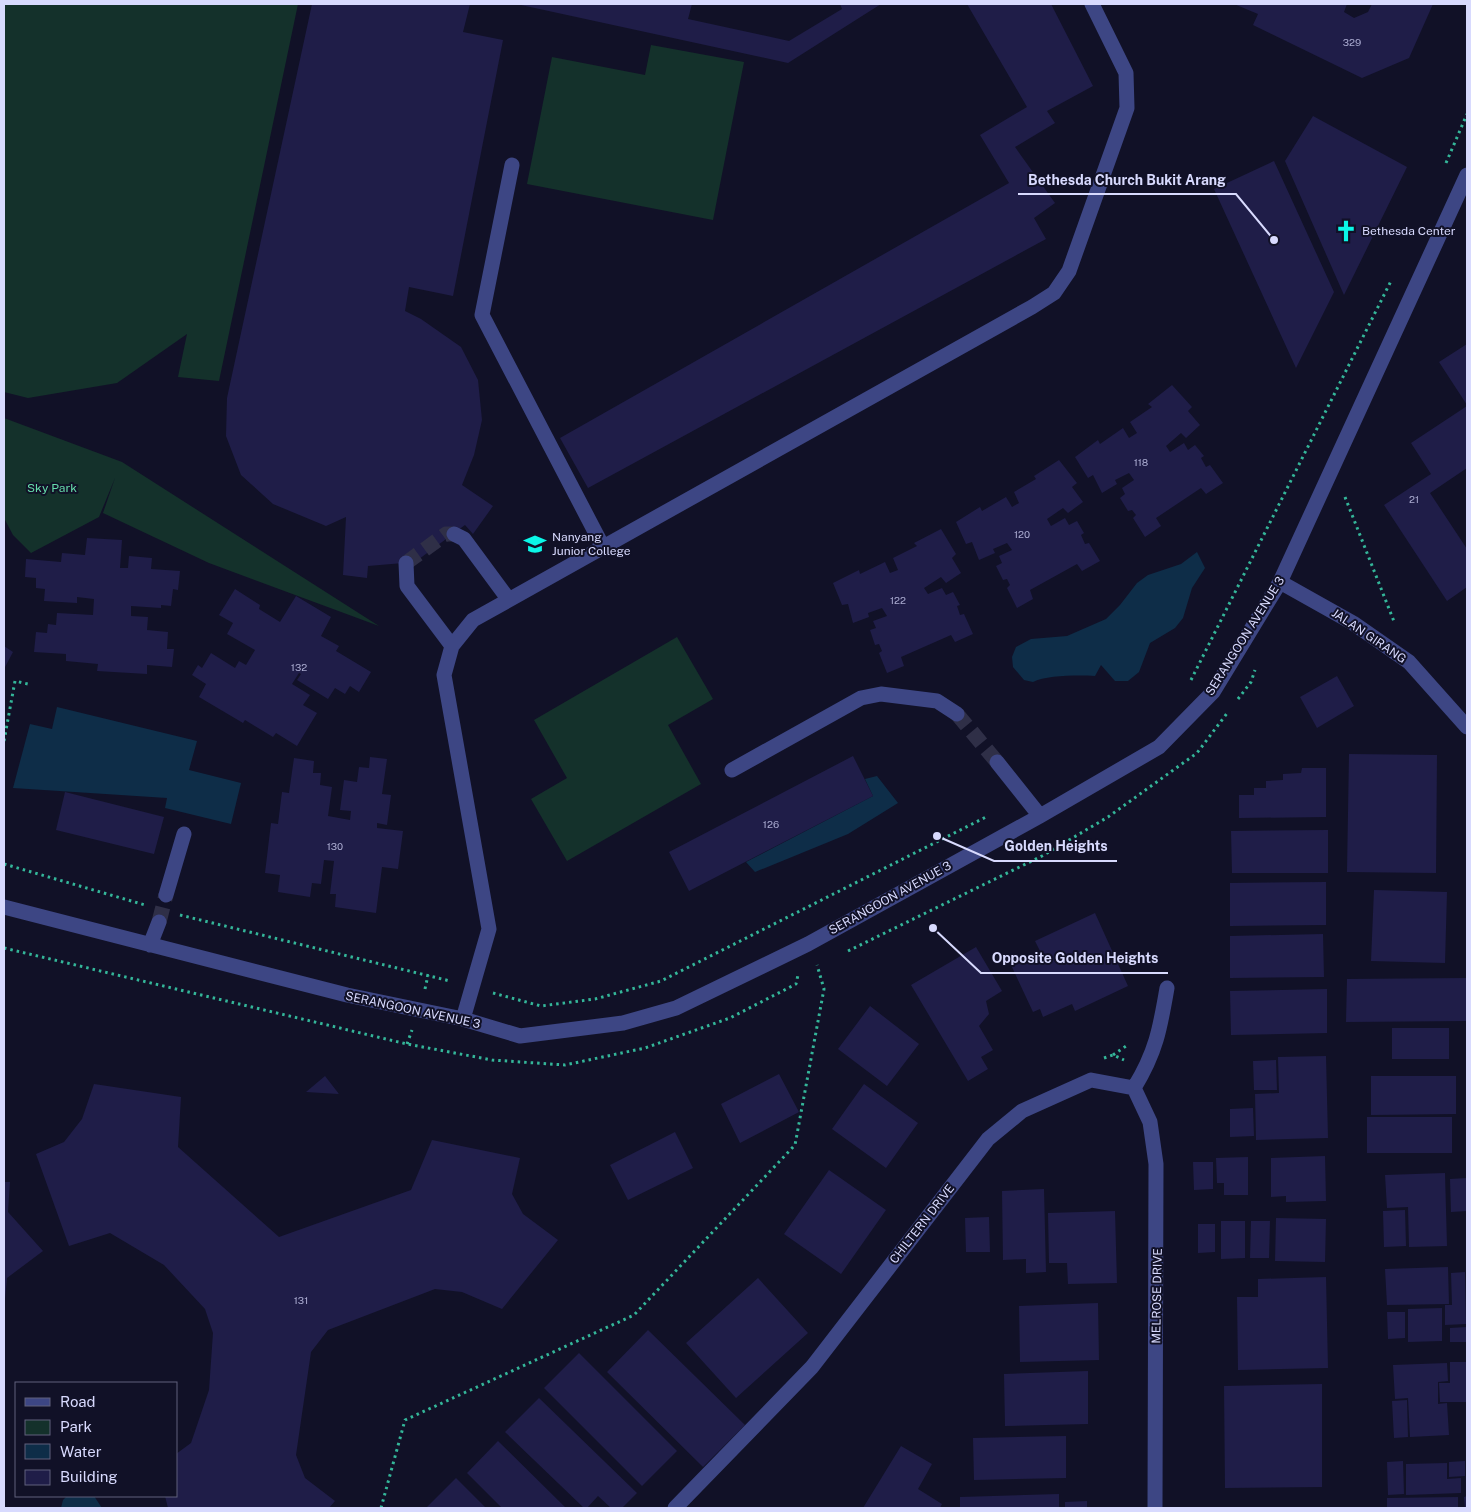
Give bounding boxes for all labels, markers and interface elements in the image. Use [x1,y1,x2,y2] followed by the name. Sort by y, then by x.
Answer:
[1343,36,1361,48] house number: 329
[1018,165,1236,194] callout: Bethesda Church Bukit Arang
[1028,172,1226,188] text: Bethesda Church Bukit Arang
[1333,218,1359,244] church icon: Bethesda Center
[1362,224,1456,238] place label: Bethesda Center
[1134,456,1148,468] house number: 118
[27,481,77,495] park label: Sky Park
[1409,493,1419,505] house number: 21
[1014,528,1030,540] house number: 120
[552,530,631,558] place label: Nanyang Junior College
[522,531,548,557] school or university icon: Nanyang Junior College
[1203,574,1287,698] street label: SERANGOON AVENUE 3
[890,594,906,606] house number: 122
[1329,606,1409,666] street label: JALAN GIRANG
[291,661,307,673] house number: 132
[763,818,779,830] house number: 126
[994,832,1117,861] callout: Golden Heights
[1004,838,1108,854] text: Golden Heights
[327,840,343,852] house number: 130
[826,859,954,937] street label: SERANGOON AVENUE 3
[981,944,1168,973] callout: Opposite Golden Heights
[992,950,1158,966] text: Opposite Golden Heights
[344,989,482,1031] street label: SERANGOON AVENUE 3
[887,1182,957,1266] street label: CHILTERN DRIVE
[1149,1248,1165,1344] street label: MELROSE DRIVE
[294,1294,308,1306] house number: 131
[15,1382,178,1497] legend
[60,1393,96,1410] text: Road
[60,1418,92,1435] text: Park
[60,1443,102,1460] text: Water
[60,1468,118,1485] text: Building

